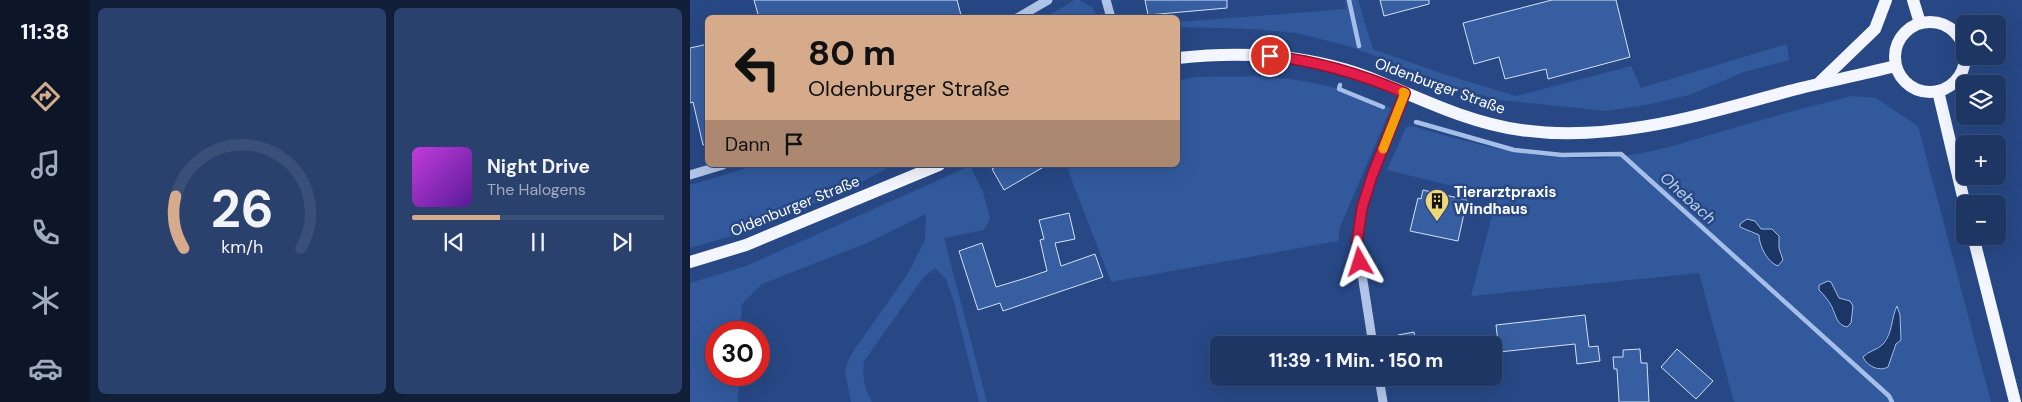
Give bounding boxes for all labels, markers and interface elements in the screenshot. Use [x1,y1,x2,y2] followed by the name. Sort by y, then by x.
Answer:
[1956,15,2006,245] map controls
[1956,15,2006,65] button: search
[21,17,69,46] text: 11:38
[808,30,896,76] text: 80 m
[725,35,790,100] icon: left
[1249,35,1291,77] pin
[1256,42,1284,70] icon: arrive
[1372,53,1508,119] street label: Oldenburger Straße
[808,74,1010,103] text: Oldenburger Straße
[1956,75,2006,125] button: layers
[28,79,63,114] icon: directions
[780,130,808,158] icon: arrive
[725,132,770,157] text: Dann
[1956,135,2006,185] button: +
[28,147,63,182] icon: music
[487,154,590,179] text: Night Drive
[1656,167,1720,229] water label: Ohebach
[728,171,862,241] street label: Oldenburger Straße
[211,175,273,243] text: 26
[487,179,586,200] text: The Halogens
[1454,182,1556,219] place label: Tierarztpraxis Windhaus
[1424,188,1450,222] building icon: Tierarztpraxis Windhaus
[1956,195,2006,245] button: −
[28,215,63,250] icon: phone
[440,228,468,256] icon: previous
[524,228,552,256] icon: pause
[608,228,636,256] icon: next
[221,235,263,259] text: km/h
[1333,235,1385,287] position arrow
[28,283,63,318] icon: climate
[705,321,770,386] speed limit sign: 30
[1269,348,1443,373] text: 11:39 · 1 Min. · 150 m
[28,351,63,386] icon: car

